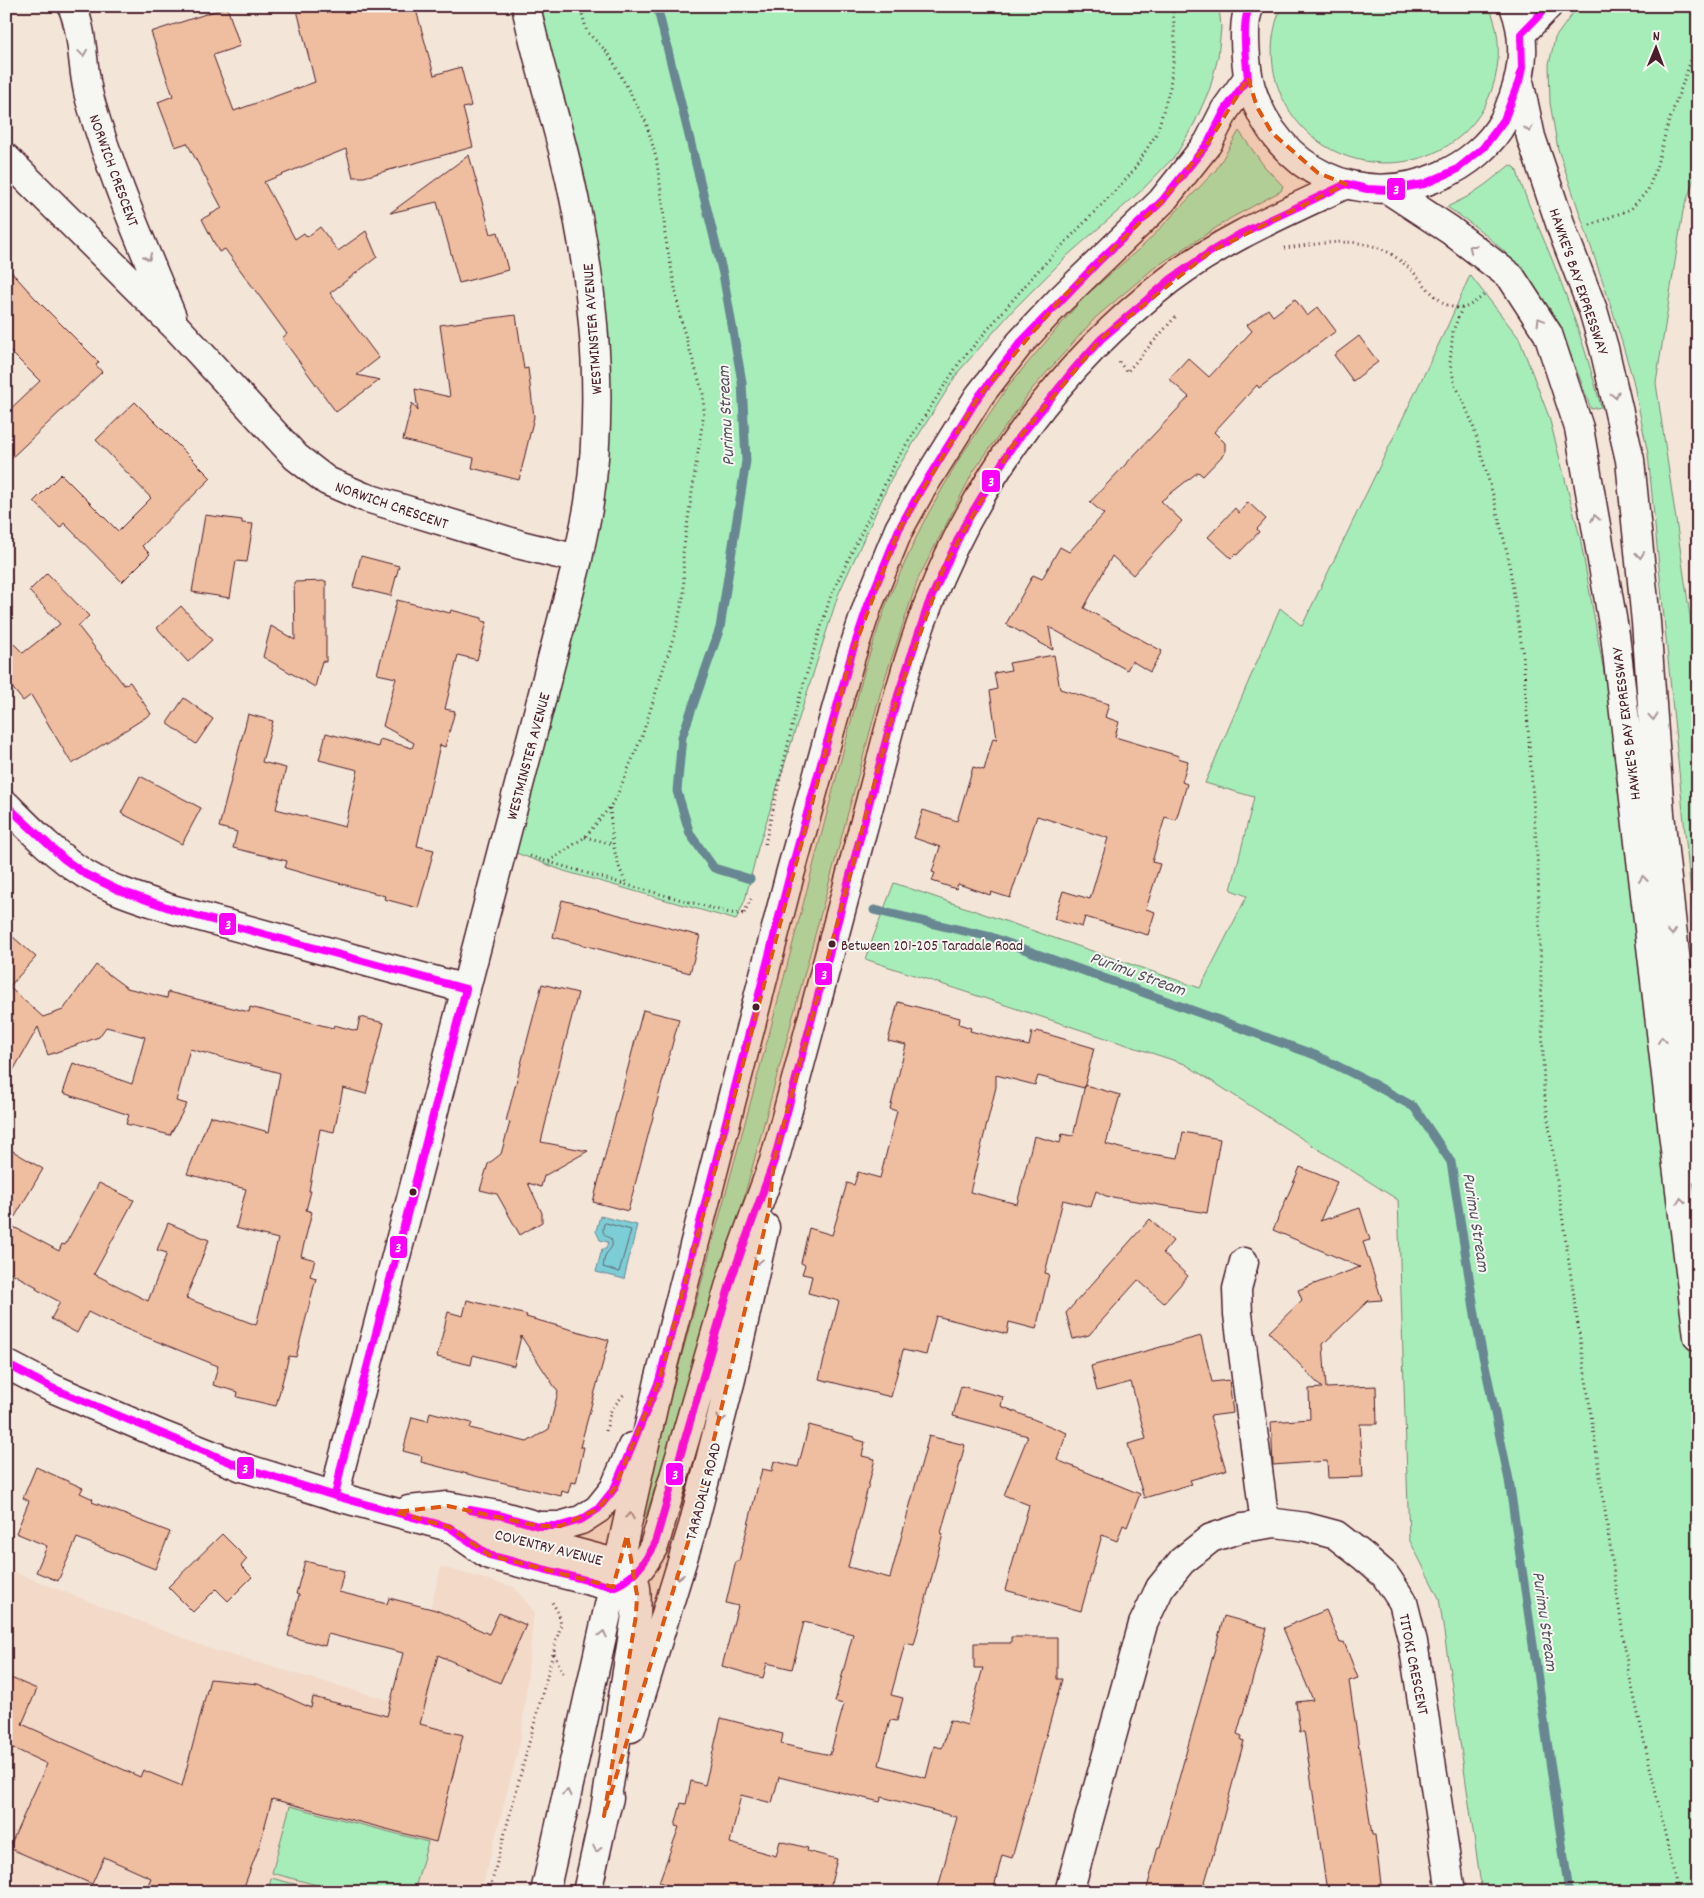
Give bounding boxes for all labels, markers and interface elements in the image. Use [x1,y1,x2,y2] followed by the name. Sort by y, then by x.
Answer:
[1632,22,1682,72] north arrow
[1653,27,1660,47] text: N
[77,50,88,58] one-way arrow
[82,111,144,231] street label: NORWICH CRESCENT
[1523,125,1534,134] one-way arrow
[1386,177,1406,201] line badge: 3
[1393,181,1399,201] text: 3
[1542,205,1614,359] street label: HAWKE'S BAY EXPRESSWAY
[1469,245,1478,253] one-way arrow
[142,253,152,261] one-way arrow
[577,262,610,395] street label: WESTMINSTER AVENUE
[1536,317,1546,326] one-way arrow
[712,365,743,467] water label: Purimu Stream
[1609,391,1620,400] one-way arrow
[981,469,1001,493] line badge: 3
[988,473,994,493] text: 3
[332,476,451,537] street label: NORWICH CRESCENT
[1590,513,1600,522] one-way arrow
[1634,552,1645,560] one-way arrow
[1607,645,1648,801] street label: HAWKE'S BAY EXPRESSWAY
[501,690,558,823] street label: WESTMINSTER AVENUE
[1648,714,1659,722] one-way arrow
[1638,874,1649,882] one-way arrow
[218,912,237,936] line badge: 3
[225,916,231,936] text: 3
[1666,928,1677,936] one-way arrow
[841,936,1023,958] place label: Between 201-205 Taradale Road
[827,939,837,949] marker: Between 201-205 Taradale Road
[1086,946,1189,1004] water label: Purimu Stream
[814,962,833,986] line badge: 3
[821,966,827,986] text: 3
[751,1002,761,1012] unlabelled marker
[1657,1036,1668,1044] one-way arrow
[1454,1171,1495,1274] water label: Purimu Stream
[408,1187,418,1197] unlabelled marker
[1676,1197,1687,1205] one-way arrow
[389,1235,408,1259] line badge: 3
[395,1239,401,1259] text: 3
[753,1256,764,1265] one-way arrow
[716,1414,727,1423] one-way arrow
[680,1440,728,1543] street label: TARADALE ROAD
[236,1456,255,1480] line badge: 3
[242,1460,248,1480] text: 3
[665,1462,684,1486] line badge: 3
[672,1466,678,1486] text: 3
[624,1512,635,1520] one-way arrow
[492,1524,605,1573] street label: COVENTRY AVENUE
[1524,1570,1563,1673] water label: Purimu Stream
[674,1571,684,1579] one-way arrow
[1391,1612,1434,1718] street label: TITOKI CRESCENT
[597,1630,608,1639] one-way arrow
[562,1789,572,1797] one-way arrow
[592,1844,603,1853] one-way arrow

